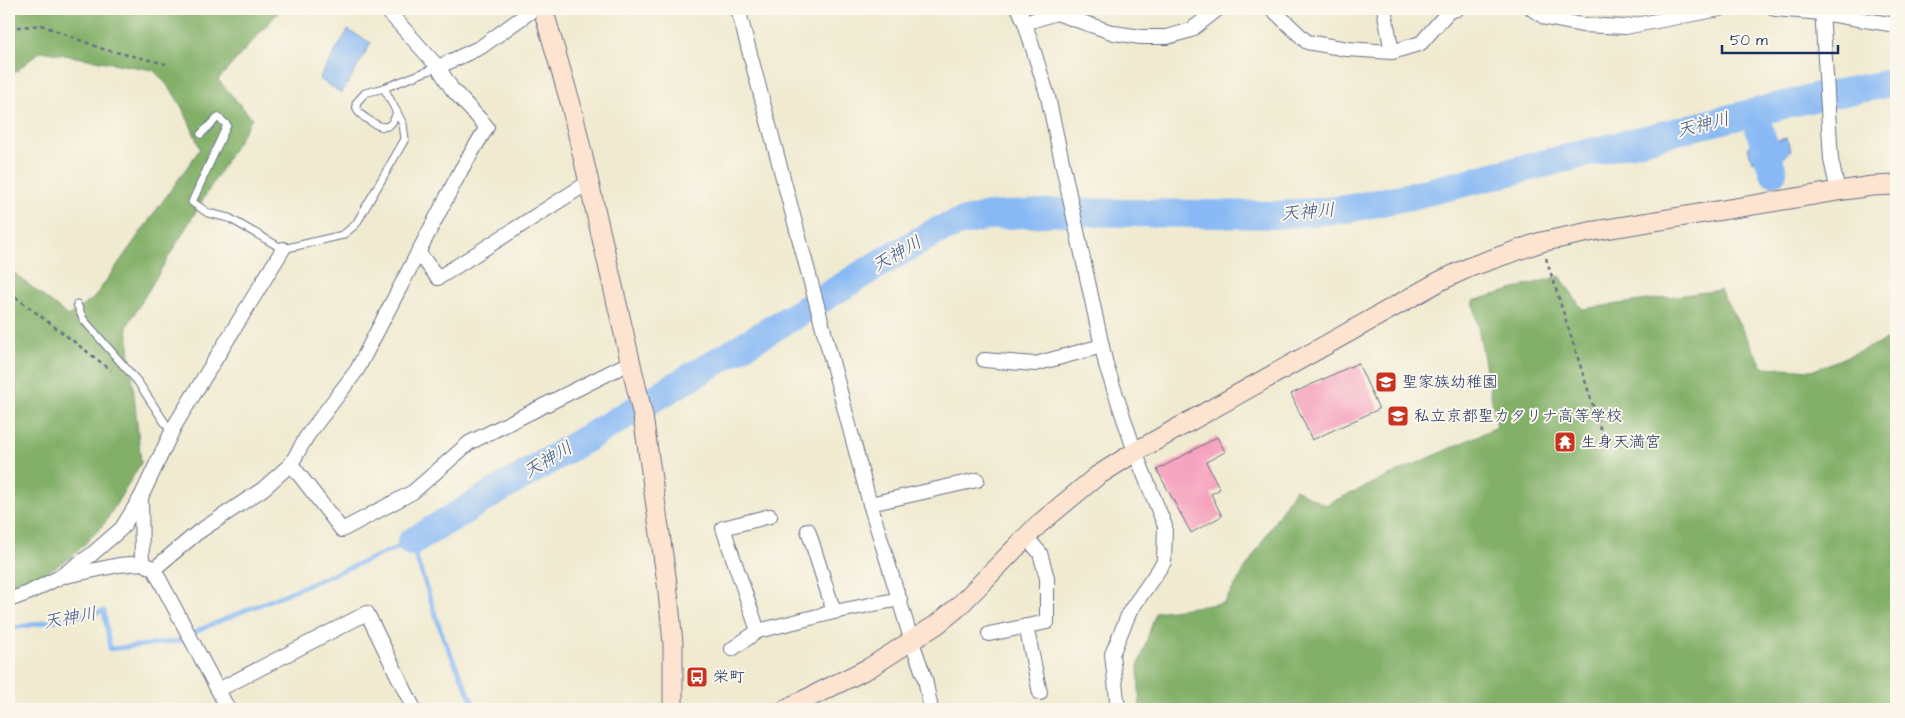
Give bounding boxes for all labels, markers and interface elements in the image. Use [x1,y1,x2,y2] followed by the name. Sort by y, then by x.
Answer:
[1722,22,1839,54] scale bar
[1730,30,1768,51] text: 50 m
[1674,106,1732,144] water label: 天神川
[1280,197,1336,227] water label: 天神川
[867,230,927,278] water label: 天神川
[1374,370,1398,394] school or university icon: 聖家族幼稚園
[1402,371,1498,393] place label: 聖家族幼稚園
[1386,404,1410,428] school or university icon: 私立京都聖カタリナ高等学校
[1414,405,1622,427] place label: 私立京都聖カタリナ高等学校
[1553,430,1577,454] temple icon: 生身天満宮
[1581,431,1661,453] place label: 生身天満宮
[518,435,578,485] water label: 天神川
[41,601,99,635] water label: 天神川
[685,665,709,689] bus stop icon: 栄町
[713,666,745,688] place label: 栄町

